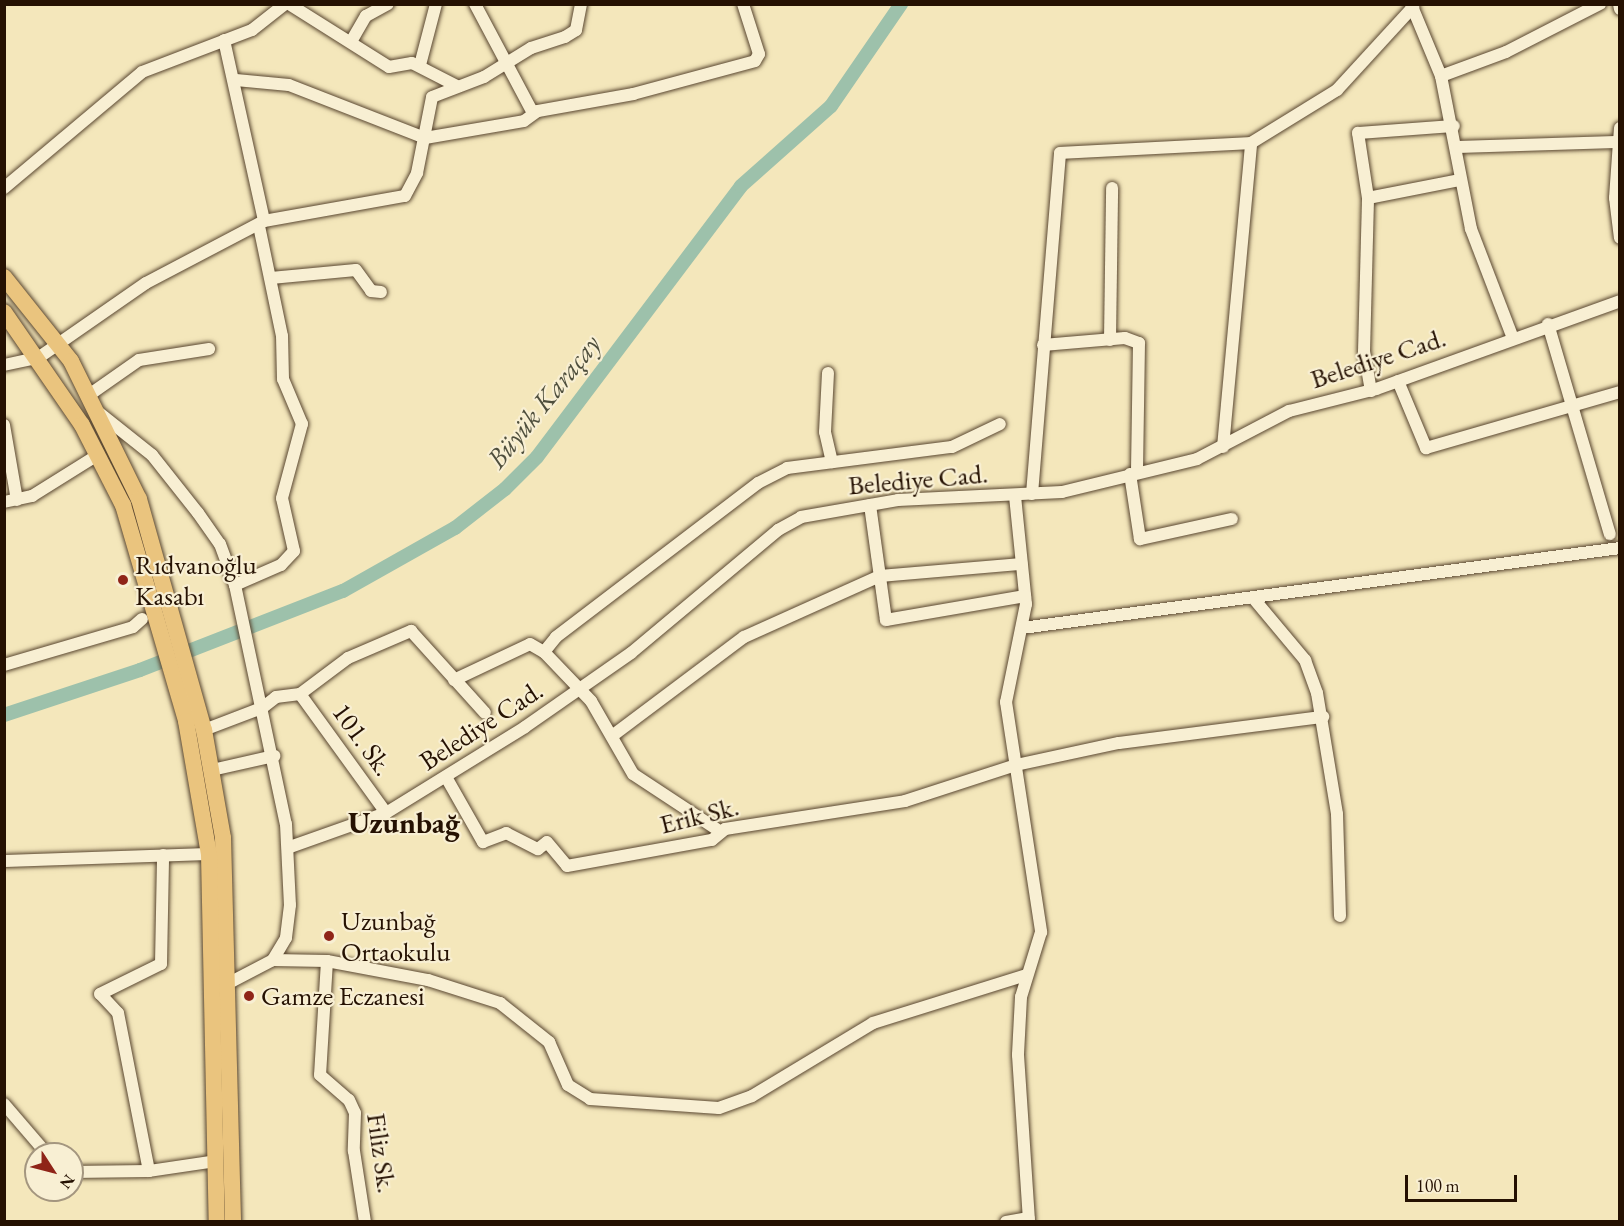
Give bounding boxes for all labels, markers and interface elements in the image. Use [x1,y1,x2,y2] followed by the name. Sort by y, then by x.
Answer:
[1306,321,1450,395] street label: Belediye Cad.
[479,327,607,475] water label: Büyük Karaçay
[847,457,989,501] street label: Belediye Cad.
[135,548,257,611] place label: Rıdvanoğlu Kasabı
[116,573,130,587] marker: Rıdvanoğlu Kasabı
[413,673,549,777] street label: Belediye Cad.
[326,696,400,782] street label: 101. Sk.
[656,790,742,840] street label: Erik Sk.
[348,805,460,841] district label: Uzunbağ
[341,904,450,967] place label: Uzunbağ Ortaokulu
[322,929,336,943] marker: Uzunbağ Ortaokulu
[261,980,425,1012] place label: Gamze Eczanesi
[242,989,256,1003] marker: Gamze Eczanesi
[360,1111,404,1195] street label: Filiz Sk.
[24,1142,84,1202] north arrow
[1408,1163,1520,1201] scale bar
[55,1170,80,1193] text: N
[1416,1174,1460,1197] text: 100 m

